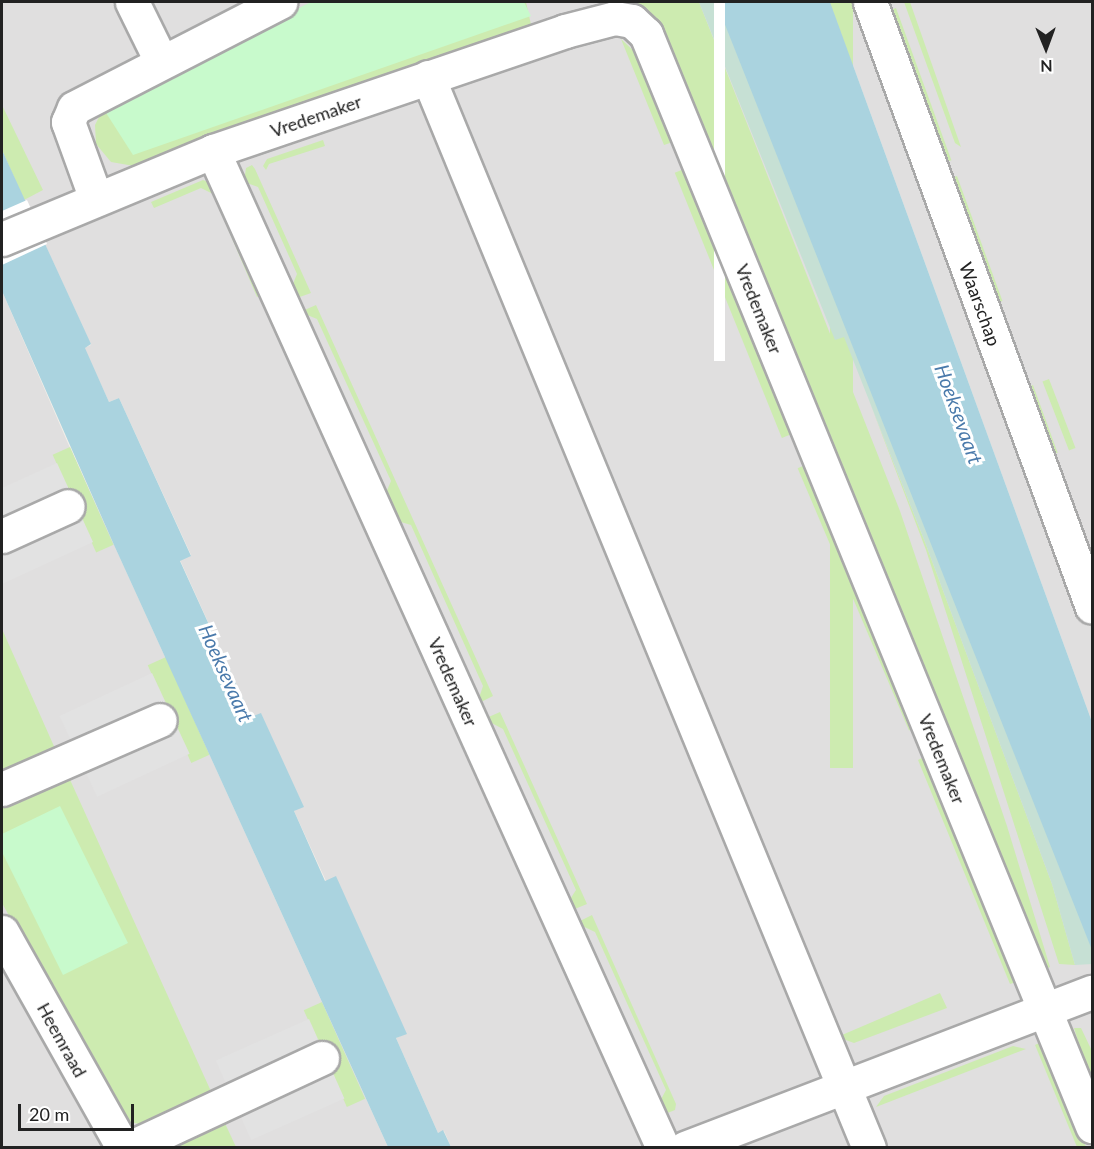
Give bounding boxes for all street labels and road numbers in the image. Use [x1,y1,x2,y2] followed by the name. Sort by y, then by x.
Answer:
[268,90,364,142] street label: Vredemaker
[955,259,1005,349] street label: Waarschap
[731,261,787,357] street label: Vredemaker
[424,634,482,730] street label: Vredemaker
[914,711,970,807] street label: Vredemaker
[33,999,91,1081] street label: Heemraad

